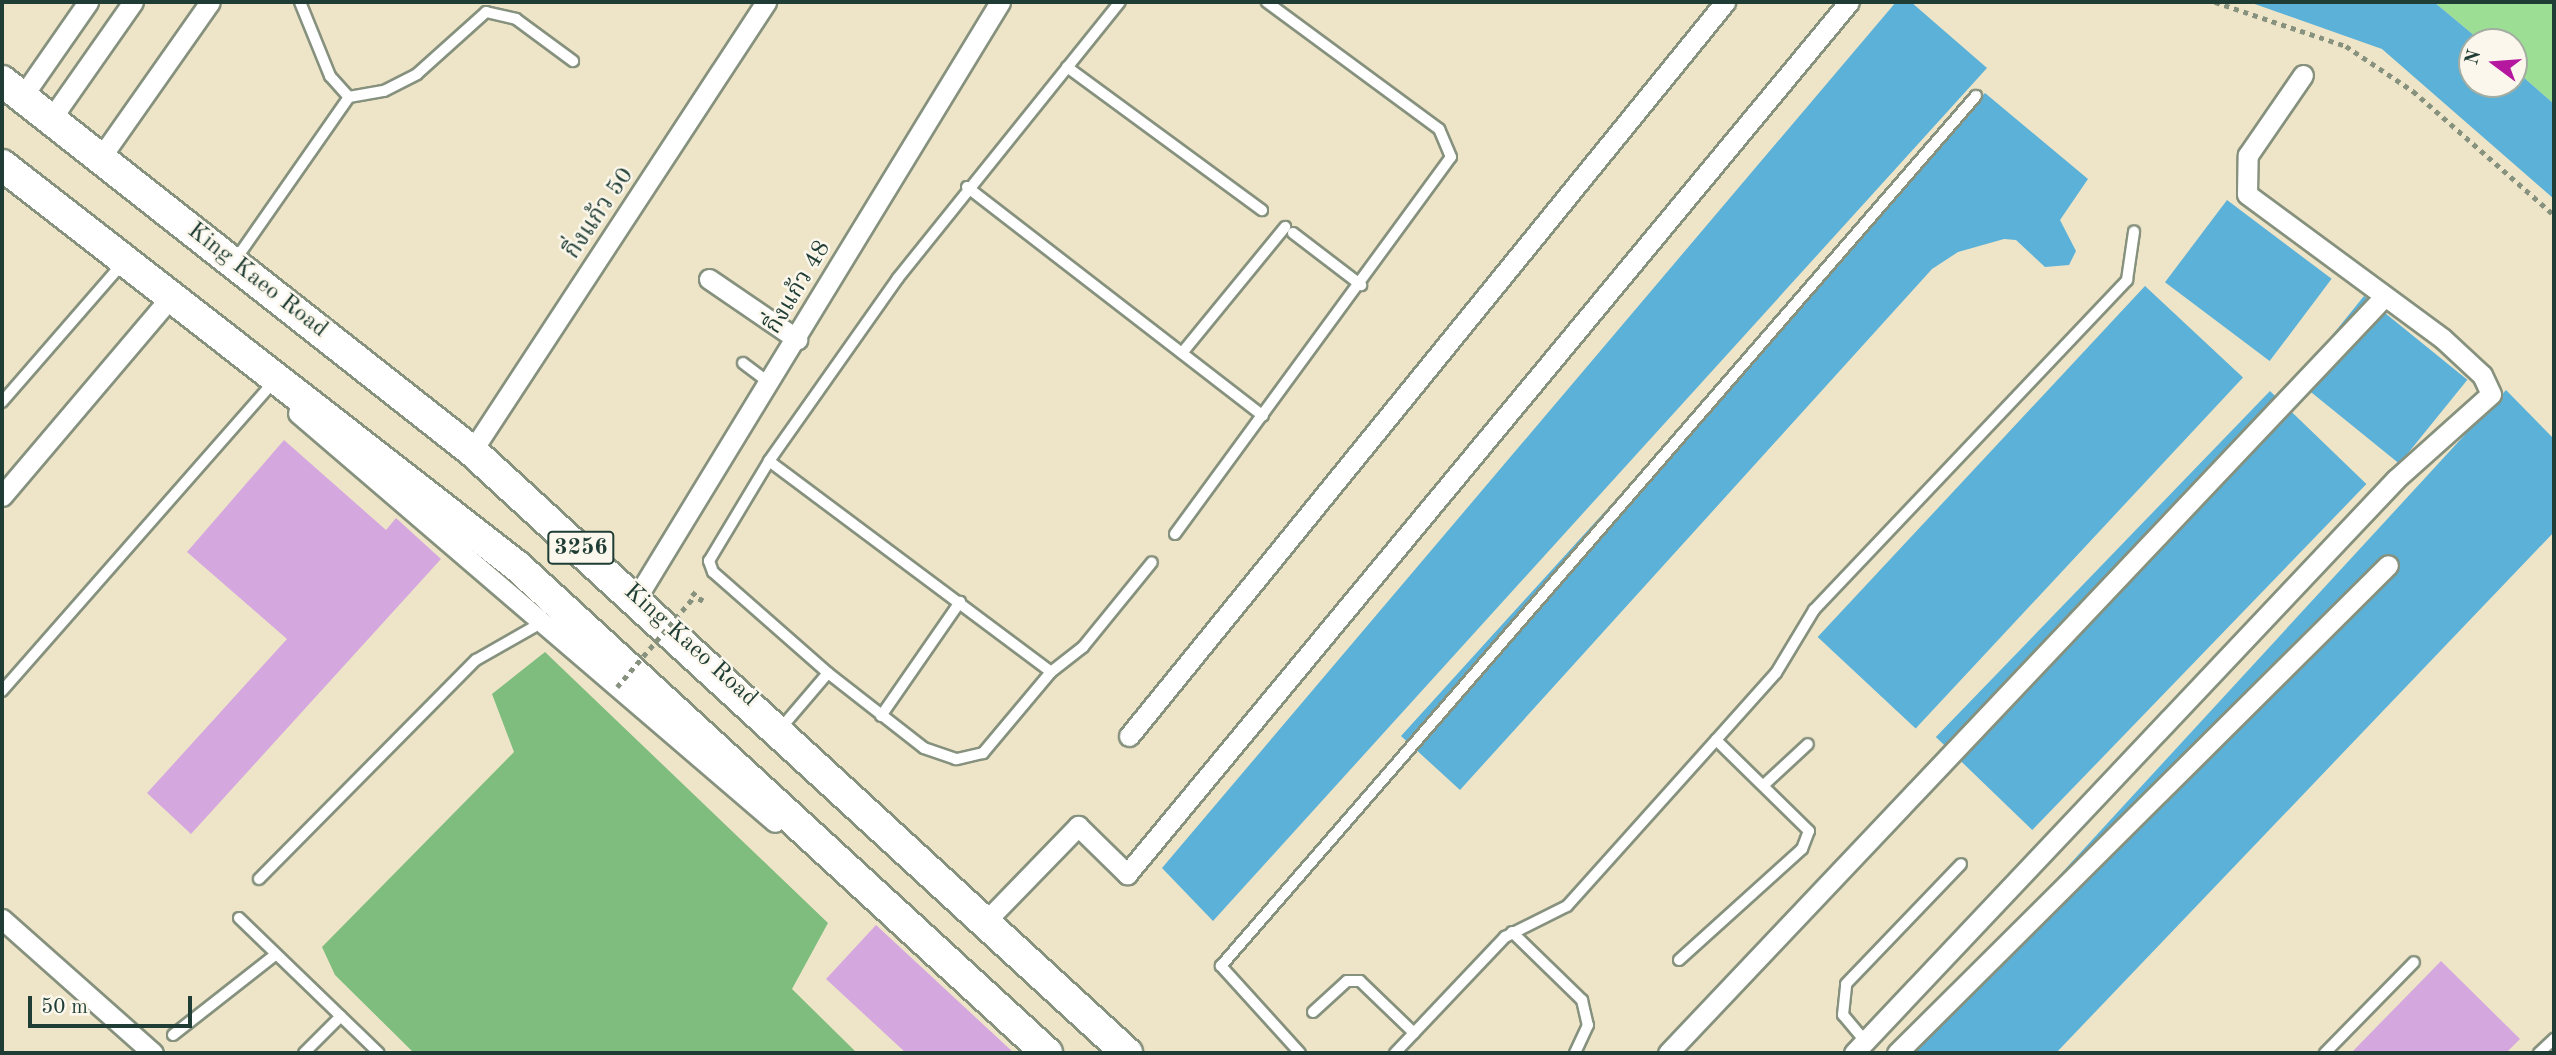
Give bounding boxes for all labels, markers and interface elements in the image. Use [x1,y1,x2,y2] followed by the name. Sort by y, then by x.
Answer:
[2458,28,2528,98] north arrow
[2463,48,2485,67] text: N
[559,163,641,265] street label: กิ่งแก้ว 50
[181,217,333,345] street label: King Kaeo Road
[760,236,838,340] street label: กิ่งแก้ว 48
[546,528,616,568] road number: 3256
[617,578,763,714] street label: King Kaeo Road
[32,982,196,1026] scale bar
[41,997,88,1018] text: 50 m

